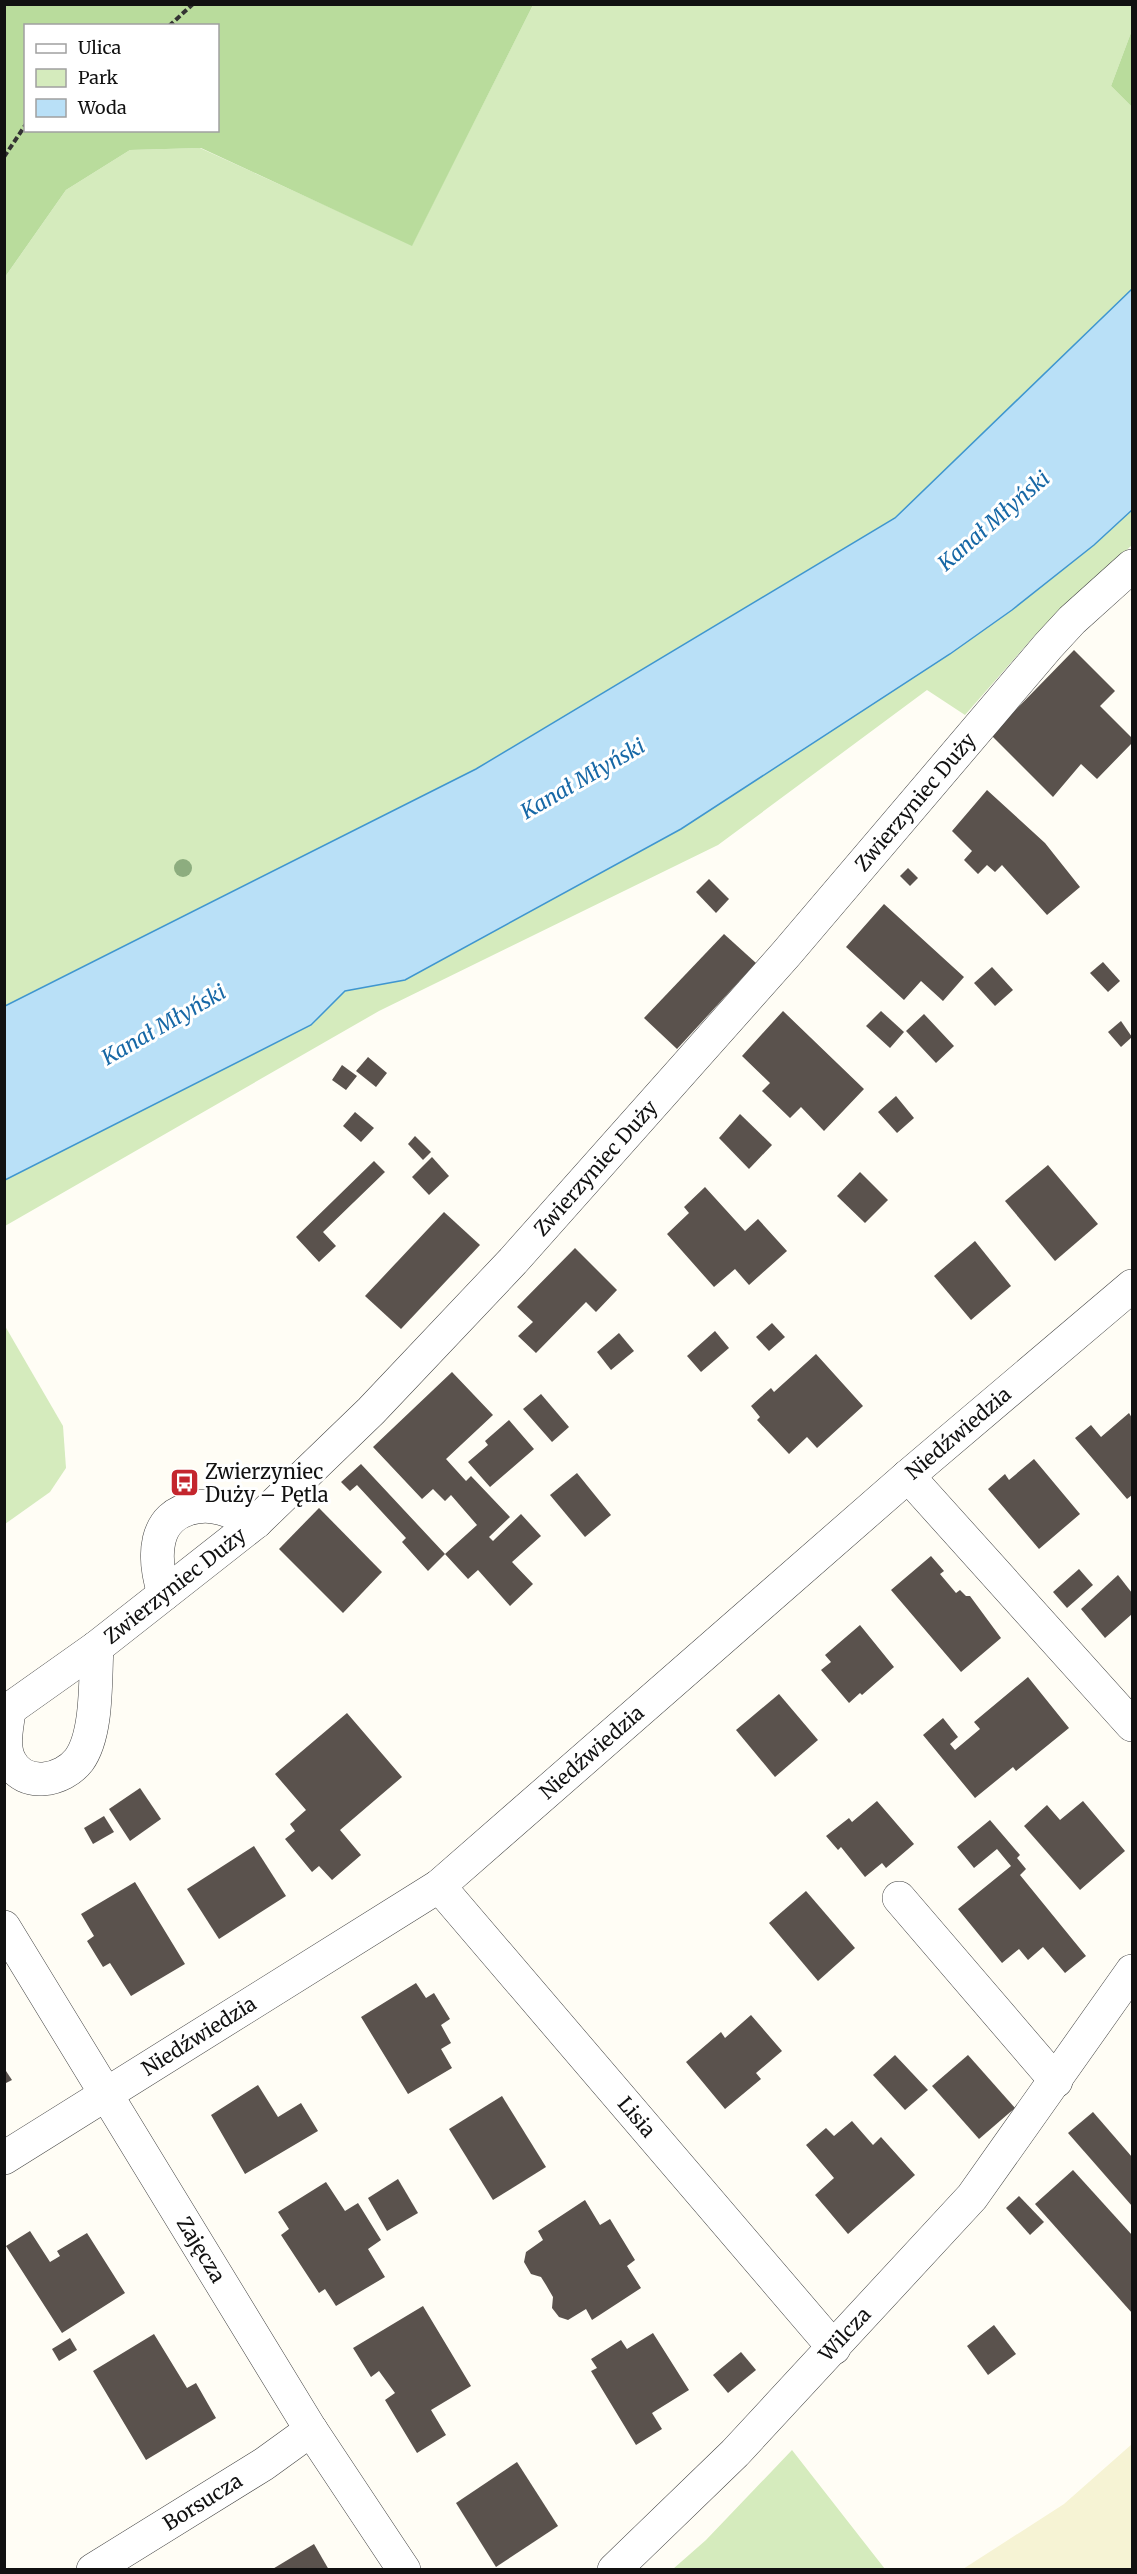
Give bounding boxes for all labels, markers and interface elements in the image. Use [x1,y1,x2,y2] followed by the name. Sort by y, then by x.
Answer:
[24,24,219,132] legend
[78,36,122,59] text: Ulica
[78,66,119,89] text: Park
[77,96,127,119] text: Woda
[932,465,1055,577] water label: Kanał Młyński
[849,727,981,876] street label: Zwierzyniec Duży
[515,732,650,826] water label: Kanał Młyński
[96,978,231,1072] water label: Kanał Młyński
[528,1094,662,1241] street label: Zwierzyniec Duży
[900,1381,1016,1485] street label: Niedźwiedzia
[205,1459,329,1507] place label: Zwierzyniec Duży – Pętla
[168,1467,200,1499] bus stop icon: Zwierzyniec Duży – Pętla
[99,1522,251,1649] street label: Zwierzyniec Duży
[534,1700,649,1804] street label: Niedźwiedzia
[137,1990,261,2081] street label: Niedźwiedzia
[613,2091,661,2142] street label: Lisia
[172,2212,231,2287] street label: Zajęcza
[813,2302,876,2367] street label: Wilcza
[158,2467,247,2536] street label: Borsucza

